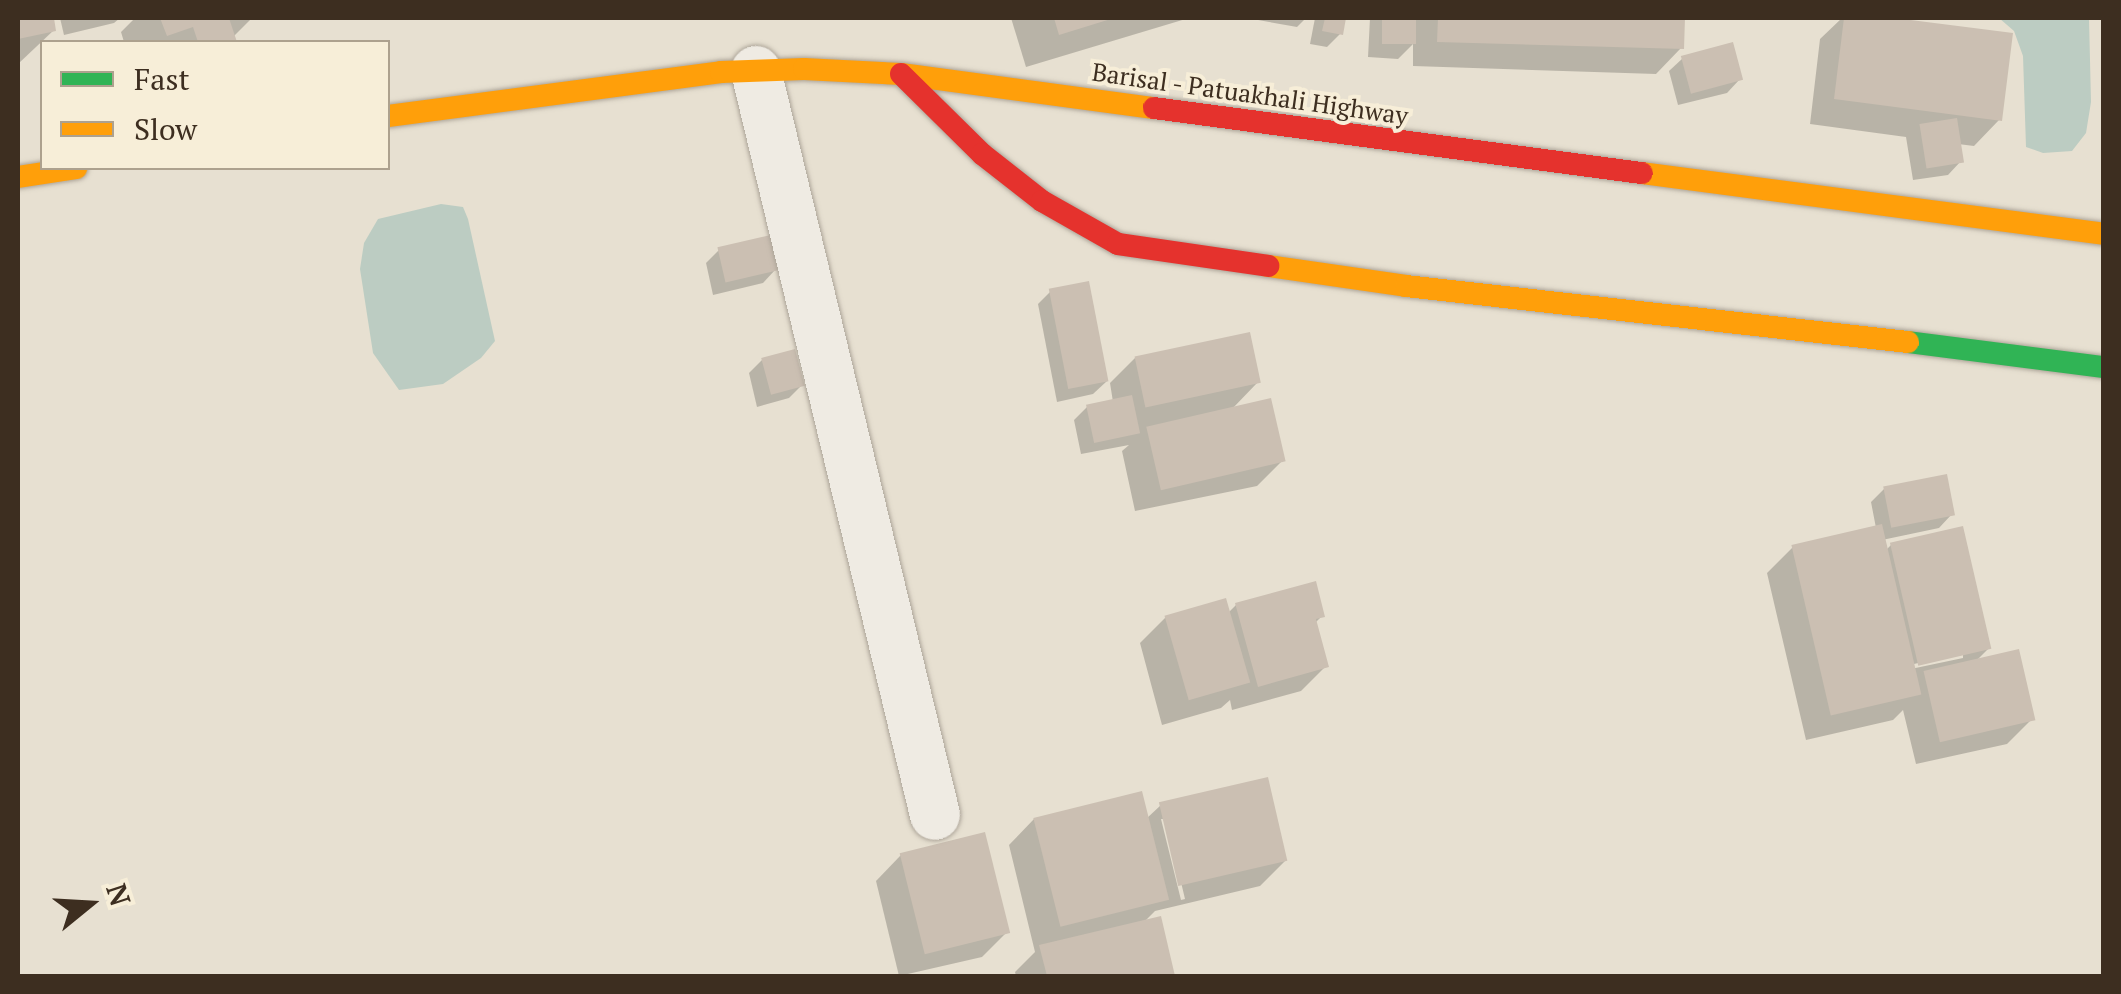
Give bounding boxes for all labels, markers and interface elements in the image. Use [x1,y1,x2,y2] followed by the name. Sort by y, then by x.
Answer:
[40,40,390,170] legend
[1089,57,1411,131] street label: Barisal - Patuakhali Highway
[134,59,190,99] text: Fast
[134,109,197,149] text: Slow
[40,854,140,954] north arrow
[98,879,140,910] text: N

